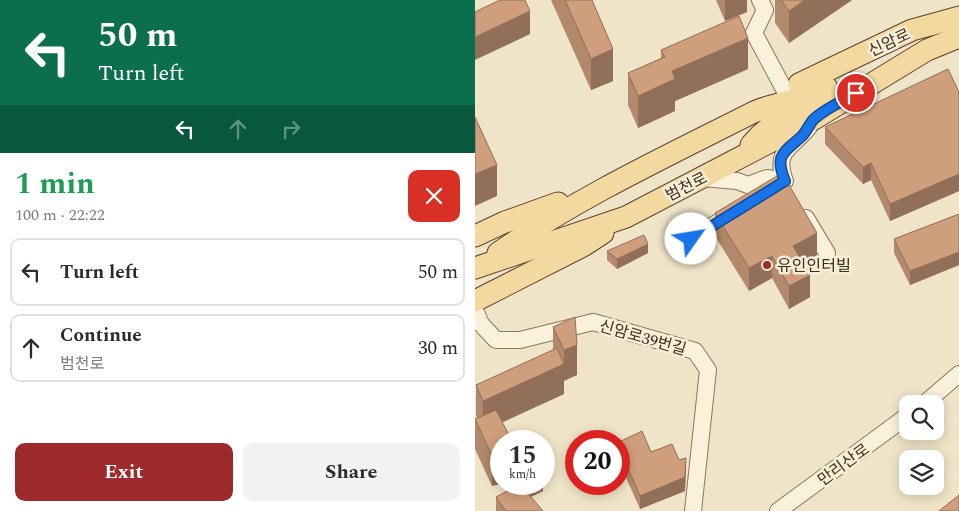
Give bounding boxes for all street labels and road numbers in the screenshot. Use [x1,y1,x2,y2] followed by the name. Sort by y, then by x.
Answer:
[864,23,915,63] street label: 신암로
[661,166,712,208] street label: 범천로
[596,314,689,362] street label: 신암로39번길
[813,438,875,492] street label: 만리산로

